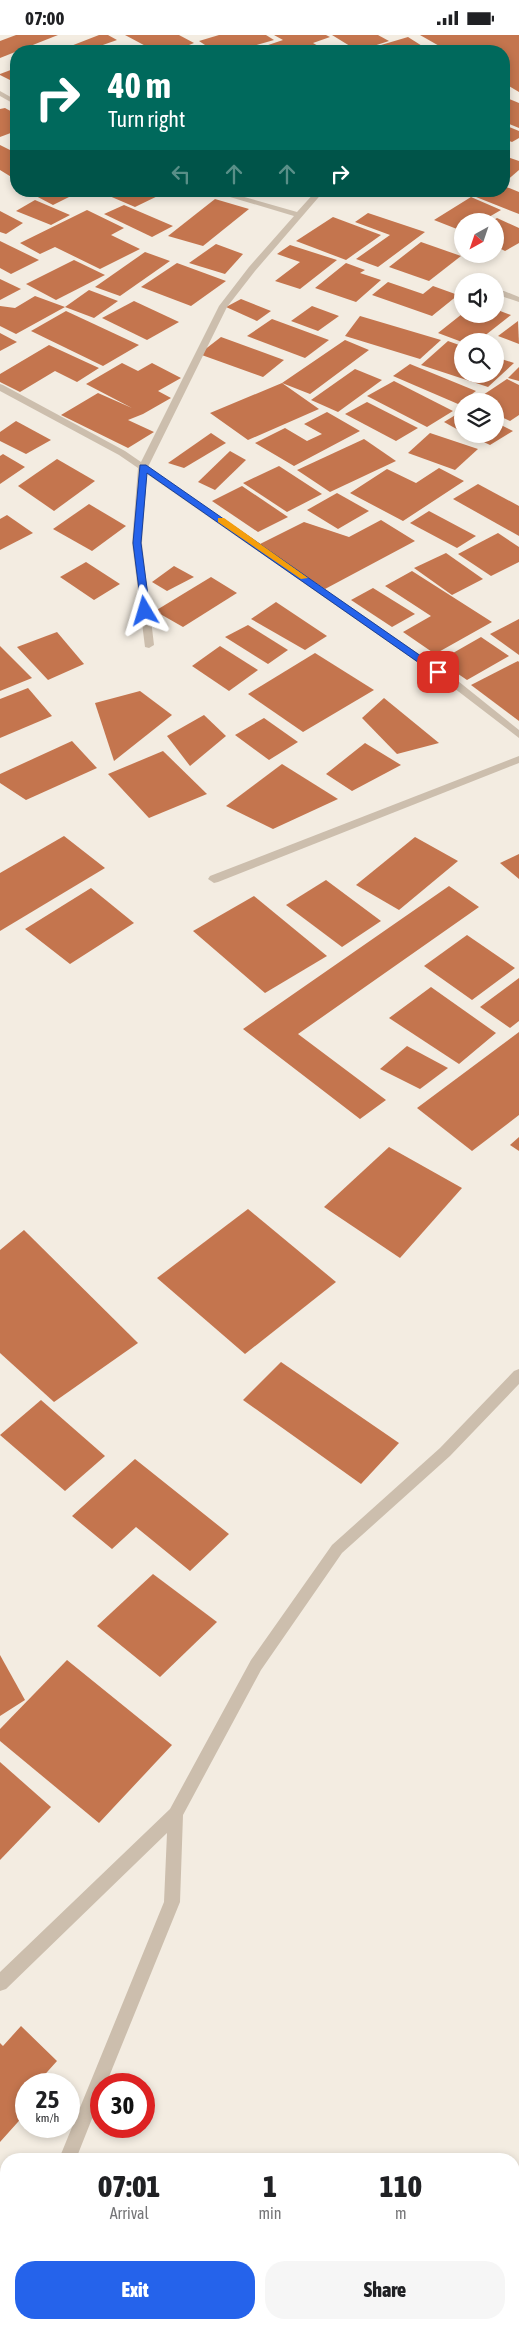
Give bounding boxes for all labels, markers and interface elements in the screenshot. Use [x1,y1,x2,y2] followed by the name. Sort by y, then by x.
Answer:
[25,7,64,29] text: 07:00
[25,65,90,130] icon: right
[108,65,171,105] text: 40 m
[108,106,185,132] text: Turn right
[167,160,195,188] icon: left
[220,160,248,188] icon: ahead
[273,160,301,188] icon: ahead
[326,160,354,188] icon: right
[454,213,504,263] north arrow
[454,213,504,443] map controls
[454,273,504,323] button: sound
[454,333,504,383] button: search
[454,393,504,443] button: layers
[118,584,170,636] position arrow
[417,651,459,693] pin
[424,658,452,686] icon: arrive
[90,2073,155,2138] speed limit sign: 30
[36,2085,59,2113] text: 25
[36,2111,59,2125] text: km/h
[98,2169,160,2203] text: 07:01
[263,2169,277,2203] text: 1
[380,2169,422,2203] text: 110
[110,2204,149,2222] text: Arrival
[259,2204,282,2222] text: min
[395,2204,407,2222] text: m
[15,2261,255,2319] button: Exit
[265,2261,505,2319] button: Share

